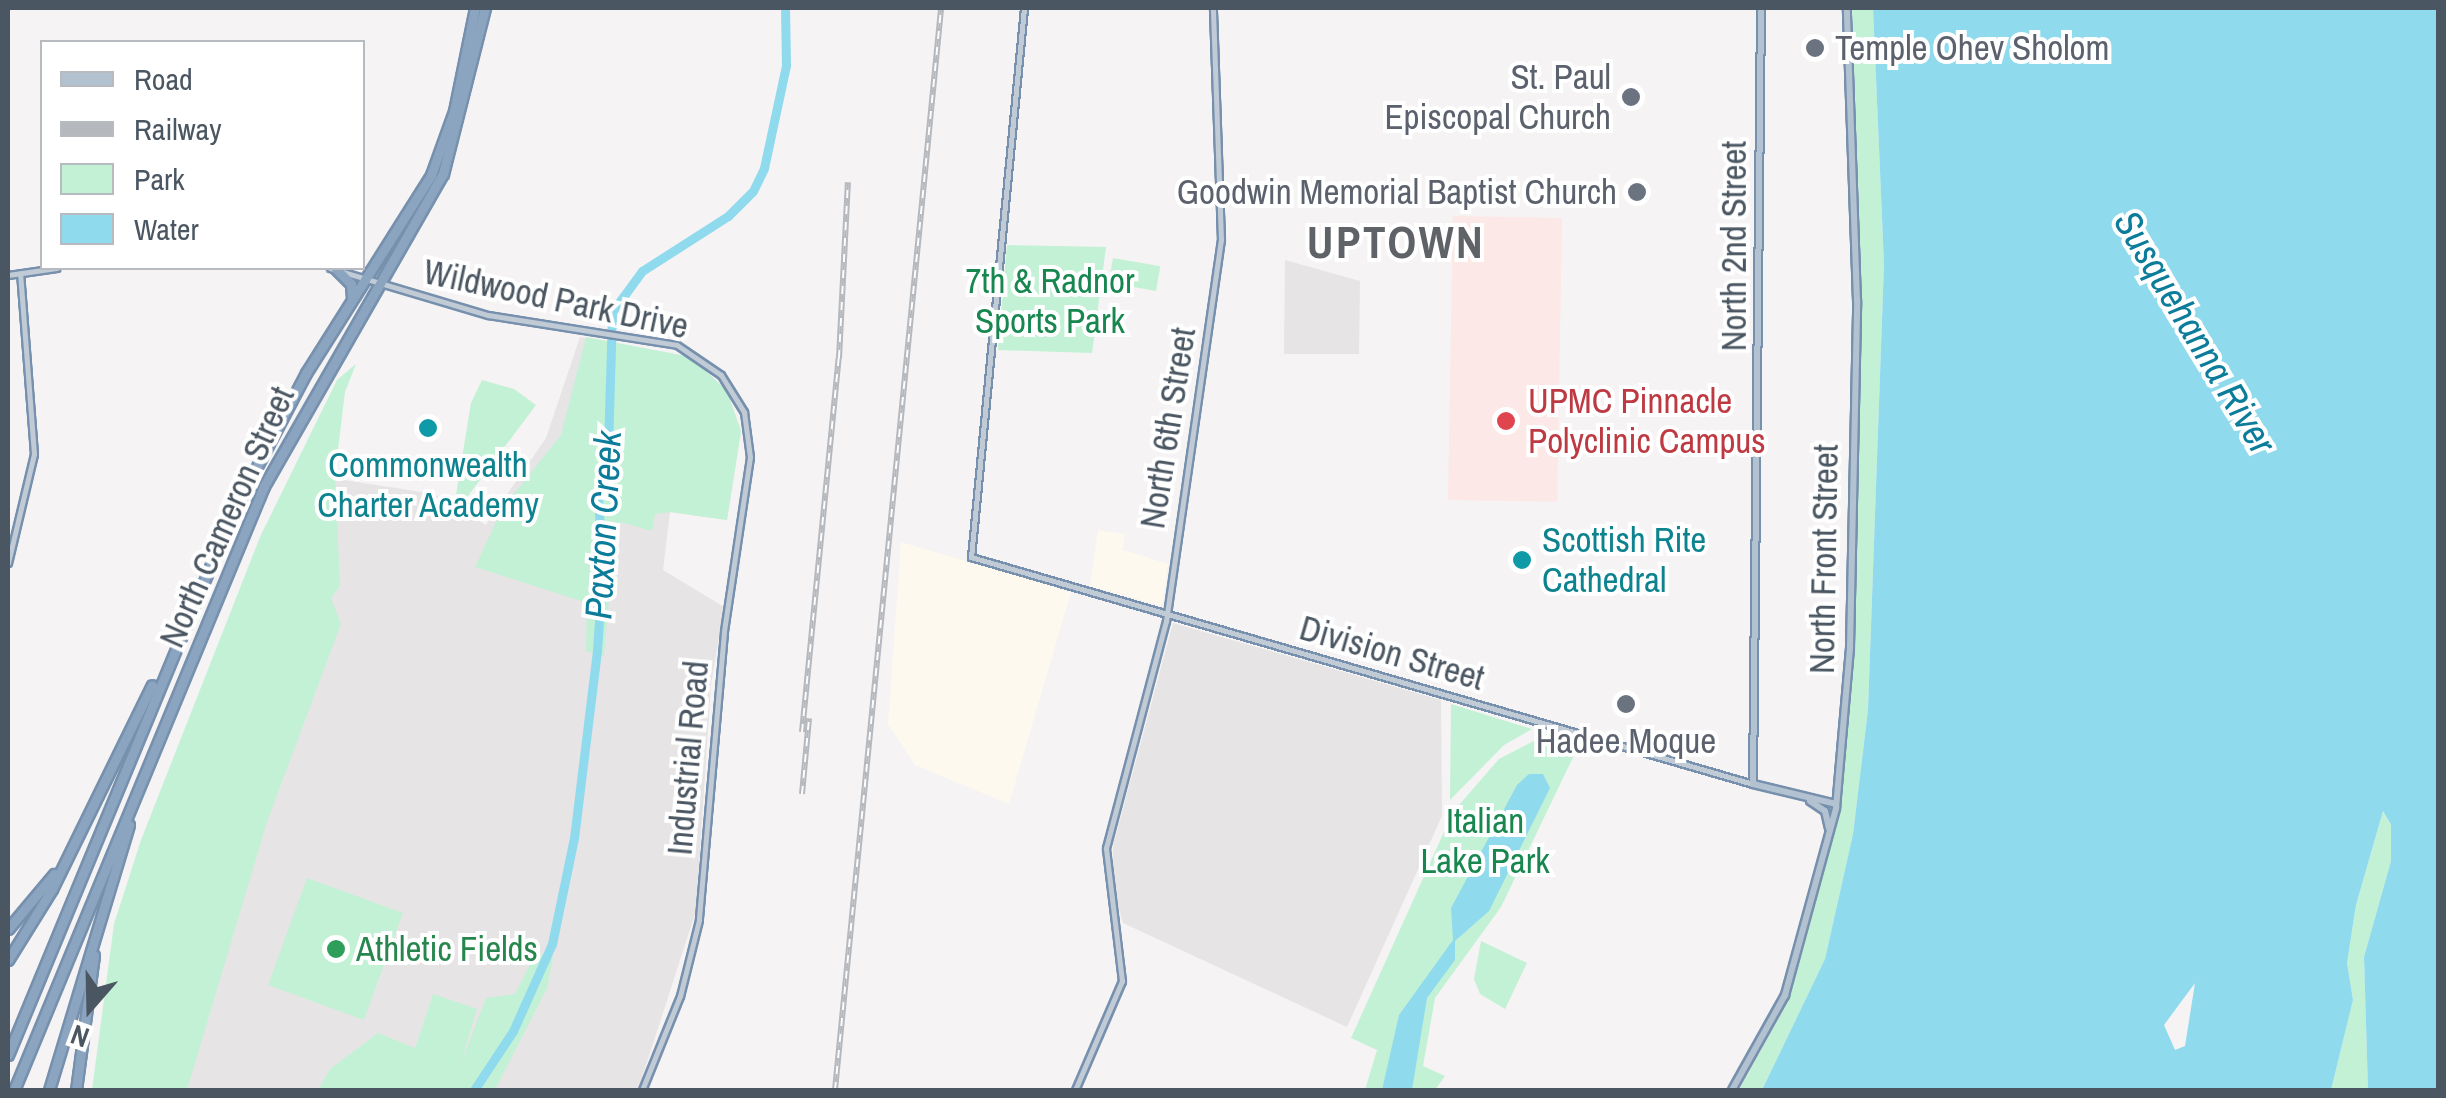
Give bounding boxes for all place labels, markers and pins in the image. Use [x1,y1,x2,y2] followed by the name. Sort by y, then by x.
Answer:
[1835,27,2109,69] place label: Temple Ohev Sholom
[1804,37,1826,59] marker: Temple Ohev Sholom
[1384,56,1611,138] place label: St. Paul Episcopal Church
[1620,86,1642,108] marker: St. Paul Episcopal Church
[1177,171,1617,213] place label: Goodwin Memorial Baptist Church
[1626,181,1648,203] marker: Goodwin Memorial Baptist Church
[1528,380,1766,462] place label: UPMC Pinnacle Polyclinic Campus
[1493,408,1519,434] marker: UPMC Pinnacle Polyclinic Campus
[417,417,439,439] marker: Commonwealth Charter Academy
[316,444,540,526] place label: Commonwealth Charter Academy
[1542,519,1706,601] place label: Scottish Rite Cathedral
[1511,549,1533,571] marker: Scottish Rite Cathedral
[1615,693,1637,715] marker: Hadee Moque
[1536,720,1716,762] place label: Hadee Moque
[356,928,538,970] place label: Athletic Fields
[325,938,347,960] marker: Athletic Fields

